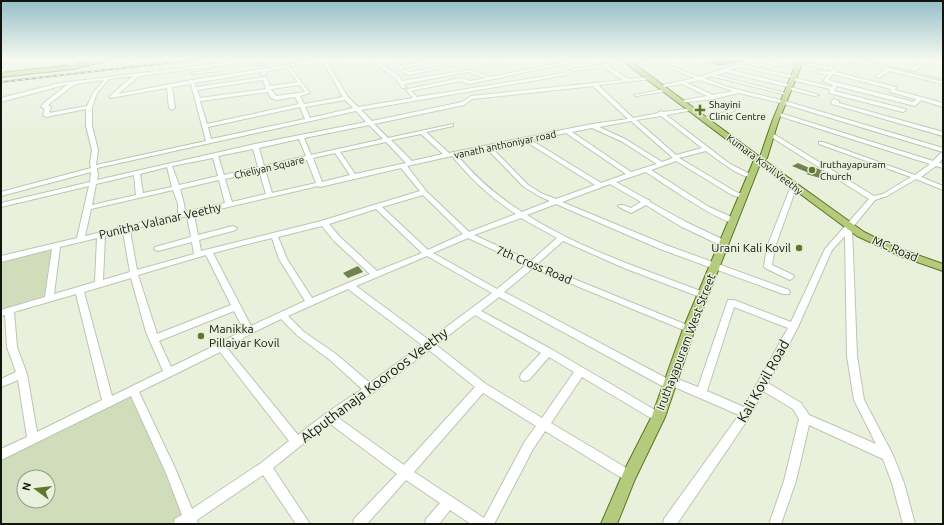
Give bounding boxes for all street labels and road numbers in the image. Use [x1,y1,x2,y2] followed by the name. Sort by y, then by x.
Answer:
[453,128,557,161] street label: vanath anthoniyar road
[725,132,805,197] street label: Kumara Kovil Veethy
[233,154,305,181] street label: Cheliyan Square
[97,200,223,241] street label: Punitha Valanar Veethy
[870,233,920,264] street label: MC Road
[494,243,574,286] street label: 7th Cross Road
[653,271,718,412] street label: Iruthayapuram West Street
[297,324,451,446] street label: Atputhanaja Kooroos Veethy
[734,337,792,425] street label: Kali Kovil Road

